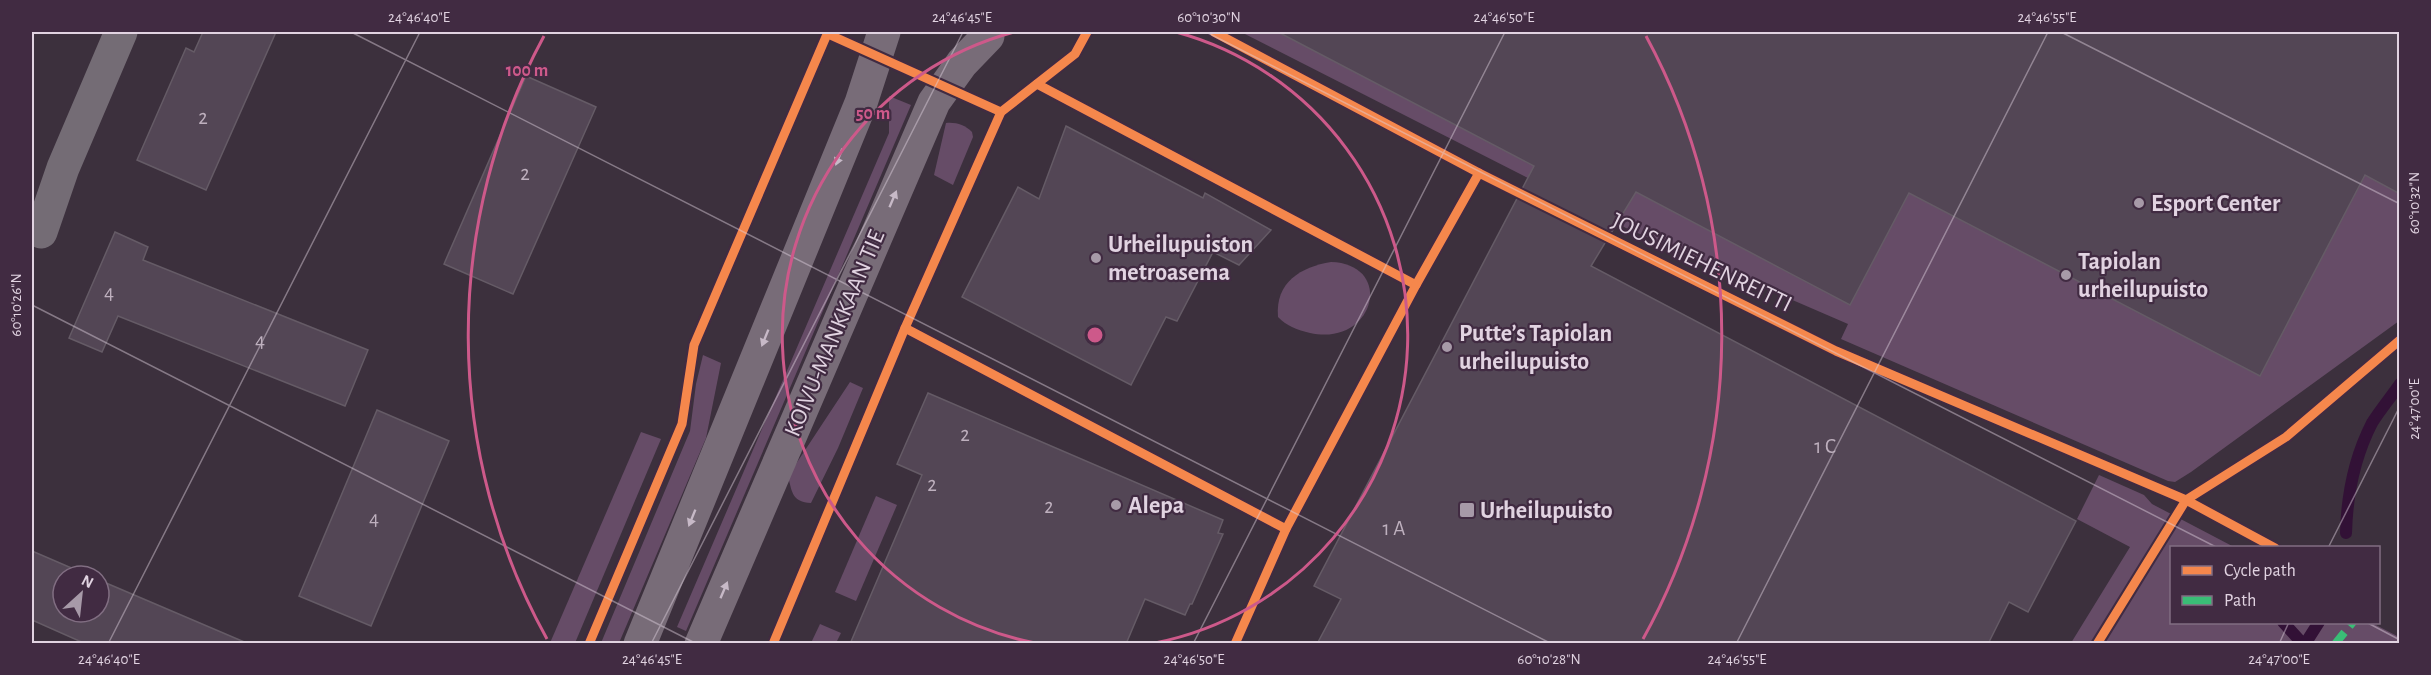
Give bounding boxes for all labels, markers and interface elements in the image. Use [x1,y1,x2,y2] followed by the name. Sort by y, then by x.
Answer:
[388,10,450,25] text: 24°46'40"E
[932,10,992,25] text: 24°46'45"E
[1177,10,1241,25] text: 60°10'30"N
[1474,10,1534,25] text: 24°46'50"E
[2017,10,2077,25] text: 24°46'55"E
[506,62,548,80] text: 100 m
[856,105,890,123] text: 50 m
[198,107,208,128] house number: 2
[834,148,843,166] one-way arrow
[520,163,530,184] house number: 2
[2407,172,2422,234] text: 60°10'32"N
[888,190,897,207] one-way arrow
[2151,192,2281,216] place label: Esport Center
[2132,196,2146,210] marker: Esport Center
[1608,209,1795,317] street label: JOUSIMIEHENREITTI
[781,226,889,440] street label: KOIVU-MANKKAAN TIE
[1108,233,1253,285] place label: Urheilupuiston metroasema
[2078,250,2208,302] place label: Tapiolan urheilupuisto
[1089,251,1103,265] marker: Urheilupuiston metroasema
[2059,268,2073,282] marker: Tapiolan urheilupuisto
[9,273,24,337] text: 60°10'26"N
[104,282,114,303] house number: 4
[1459,322,1612,374] place label: Putte’s Tapiolan urheilupuisto
[1085,325,1105,345] centre of rings
[760,329,770,347] one-way arrow
[255,330,265,351] house number: 4
[1440,340,1454,354] marker: Putte’s Tapiolan urheilupuisto
[2407,378,2422,440] text: 24°47'00"E
[960,424,970,445] house number: 2
[1814,436,1836,457] house number: 1 C
[927,474,937,495] house number: 2
[1128,494,1184,518] place label: Alepa
[1044,496,1054,517] house number: 2
[1109,498,1123,512] marker: Alepa
[1480,499,1613,523] place label: Urheilupuisto
[1458,501,1476,519] marker: Urheilupuisto
[369,508,379,529] house number: 4
[687,509,696,527] one-way arrow
[1383,518,1405,539] house number: 1 A
[2170,546,2380,624] legend
[2224,562,2296,580] text: Cycle path
[51,564,111,624] north arrow
[79,572,96,591] text: N
[719,580,729,598] one-way arrow
[2224,592,2256,610] text: Path
[78,652,140,667] text: 24°46'40"E
[622,652,682,667] text: 24°46'45"E
[1164,652,1224,667] text: 24°46'50"E
[1517,652,1581,667] text: 60°10'28"N
[1707,652,1767,667] text: 24°46'55"E
[2248,652,2310,667] text: 24°47'00"E

